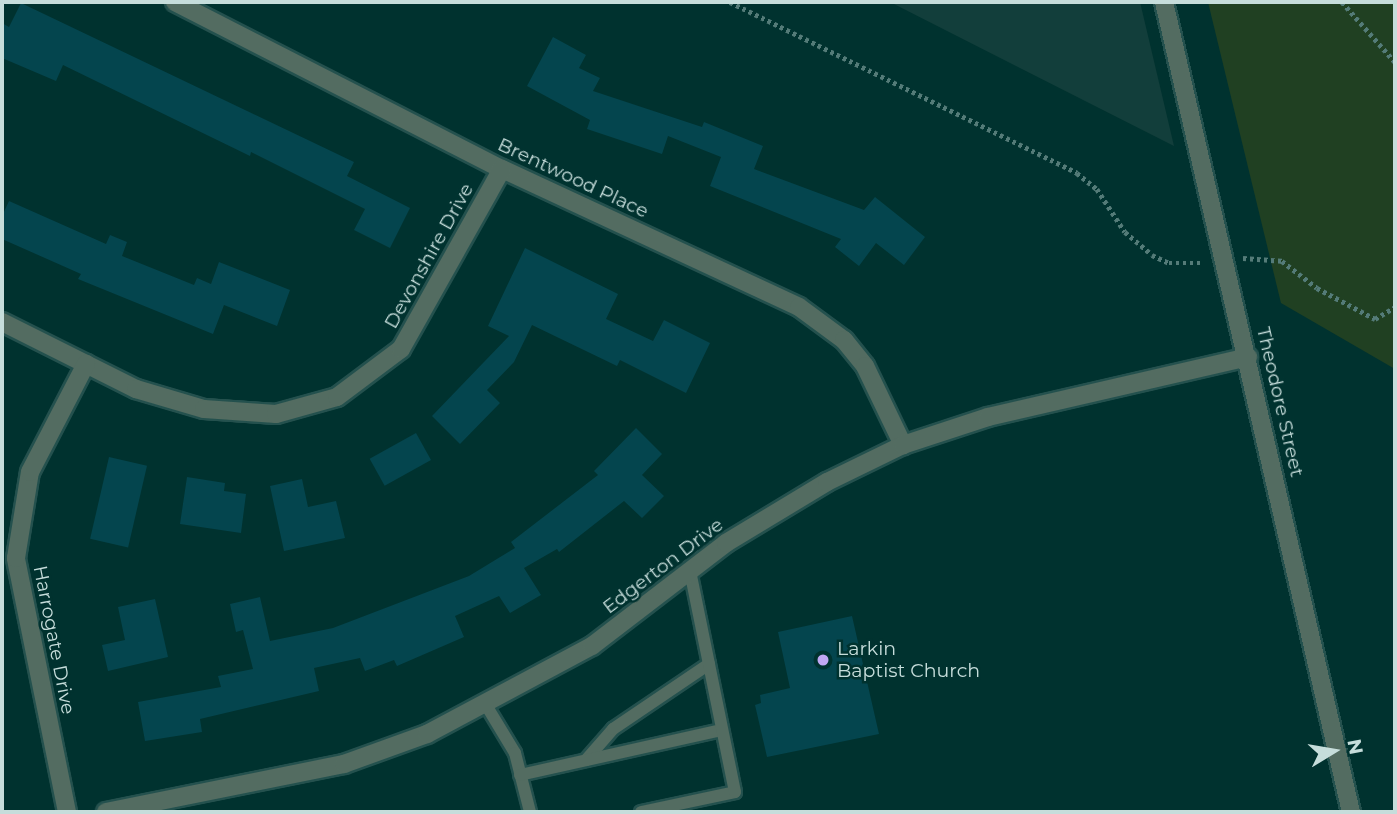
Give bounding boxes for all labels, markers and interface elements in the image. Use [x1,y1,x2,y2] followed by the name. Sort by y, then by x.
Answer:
[494,133,652,223] street label: Brentwood Place
[380,179,478,333] street label: Devonshire Drive
[1252,325,1308,479] street label: Theodore Street
[598,513,728,619] street label: Edgerton Drive
[28,564,80,716] street label: Harrogate Drive
[837,638,980,682] place label: Larkin Baptist Church
[815,652,831,668] marker: Larkin Baptist Church
[1299,716,1369,786] north arrow
[1342,737,1368,757] text: N

